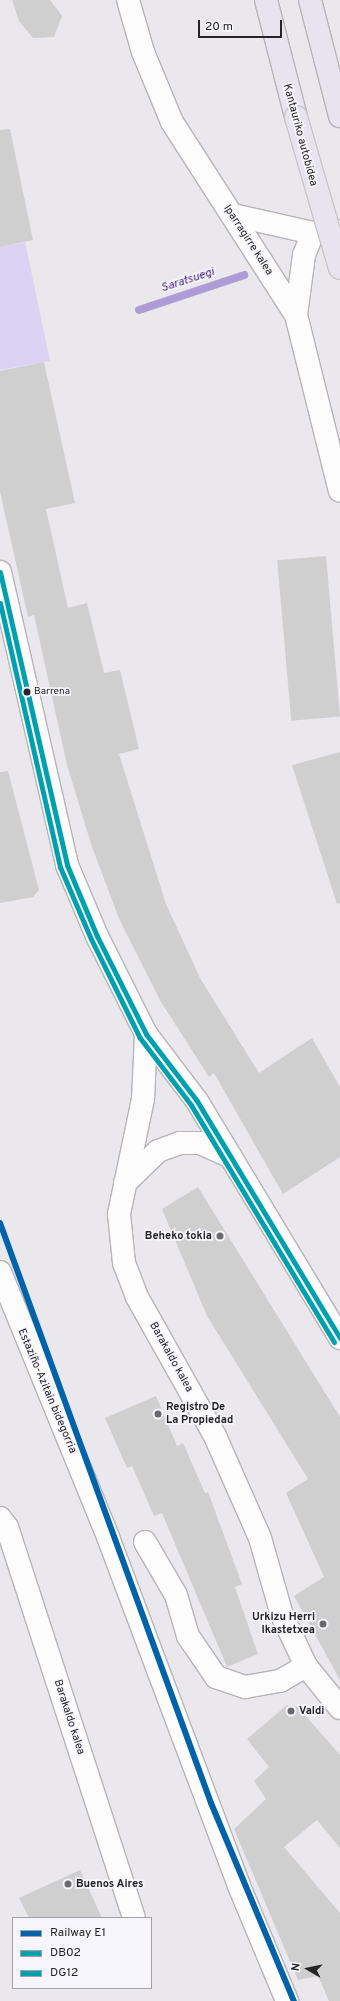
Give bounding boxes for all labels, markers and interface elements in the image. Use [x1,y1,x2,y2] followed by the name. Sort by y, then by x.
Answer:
[200,12,284,38] scale bar
[205,19,233,35] text: 20 m
[280,82,320,188] street label: Kantauriko autobidea
[220,202,276,278] street label: Iparragirre kalea
[159,266,217,296] water label: Saratsuegi
[34,686,70,698] place label: Barrena
[22,687,32,697] marker: Barrena
[145,1229,212,1243] place label: Beheko tokia
[215,1231,225,1241] marker: Beheko tokia
[146,1320,196,1394] street label: Barakaldo kalea
[15,1327,79,1455] street label: Estaziño-Azitain bidegorria
[166,1401,233,1427] place label: Registro De La Propiedad
[153,1409,163,1419] marker: Registro De La Propiedad
[252,1611,315,1637] place label: Urkizu Herri Ikastetxea
[318,1619,328,1629] marker: Urkizu Herri Ikastetxea
[51,1678,87,1756] street label: Barakaldo kalea
[299,1704,324,1718] place label: Valdi
[286,1706,296,1716] marker: Valdi
[76,1877,144,1891] place label: Buenos Aires
[63,1879,73,1889] marker: Buenos Aires
[12,1917,152,1989] legend
[50,1925,106,1941] text: Railway E1
[50,1945,81,1961] text: DB02
[288,1949,328,1989] north arrow
[289,1962,304,1972] text: N
[50,1965,78,1981] text: DG12

